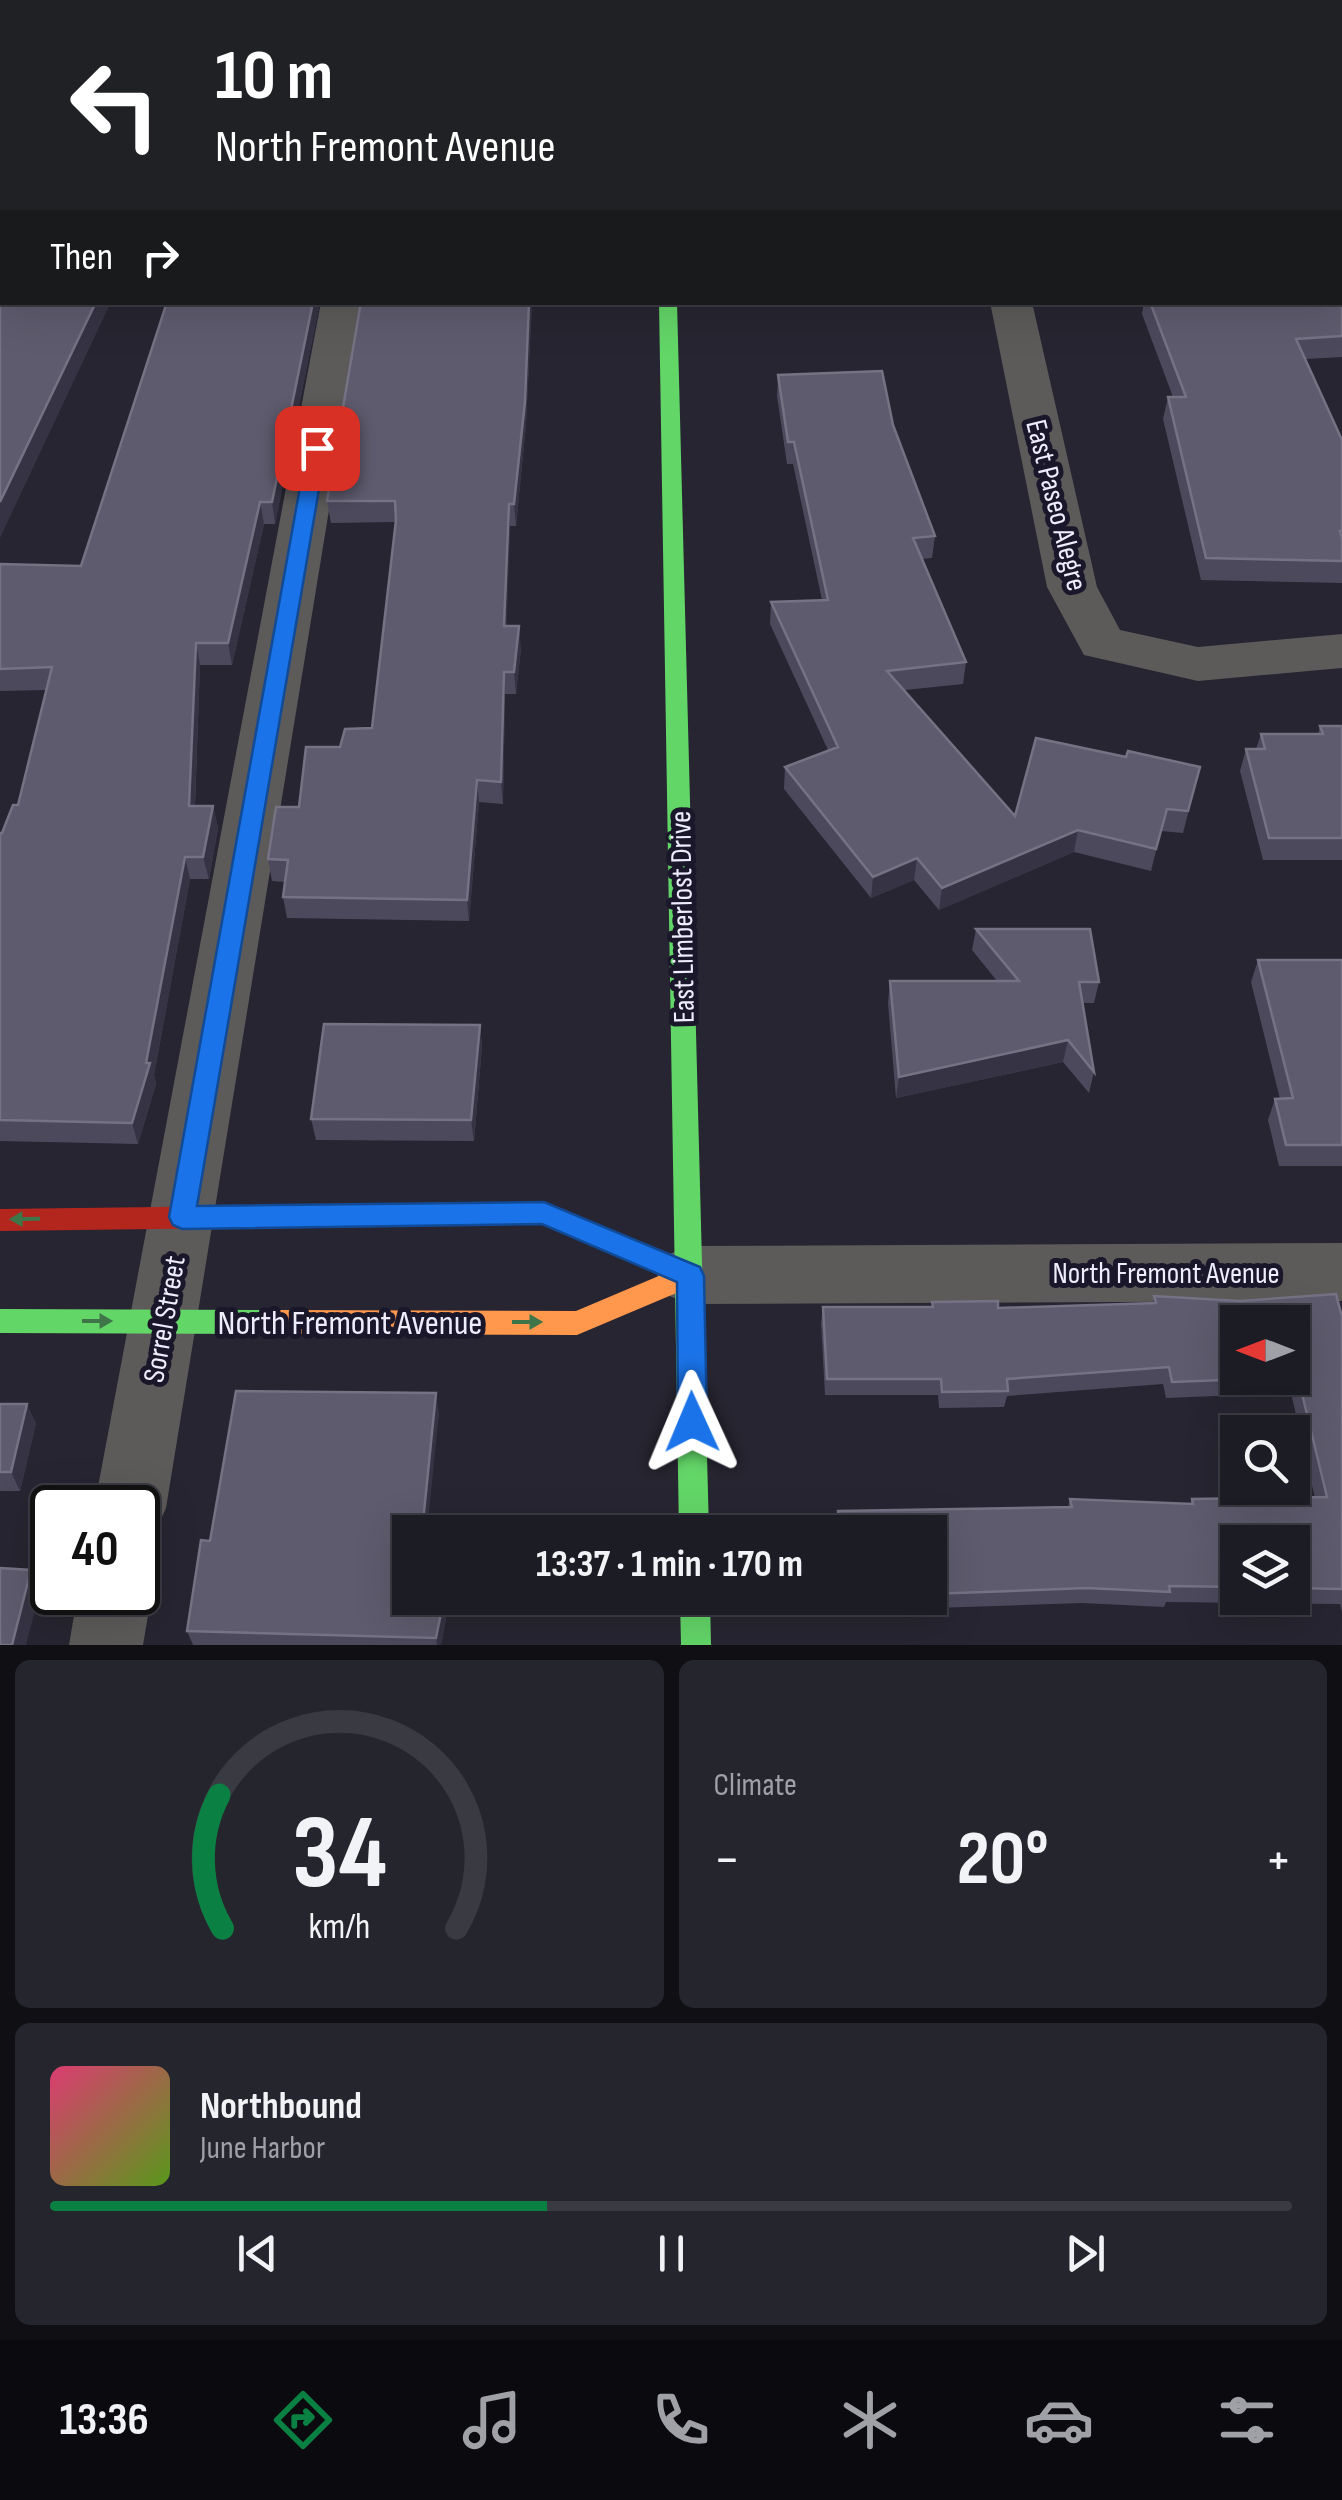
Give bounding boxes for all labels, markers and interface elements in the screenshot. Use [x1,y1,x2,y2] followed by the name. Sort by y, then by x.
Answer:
[215,35,333,119] text: 10 m
[50,40,180,170] icon: left
[215,120,556,175] text: North Fremont Avenue
[133,230,188,285] icon: right
[50,235,113,280] text: Then
[275,406,360,491] pin
[1017,416,1095,595] street label: East Paseo Alegre
[290,421,345,476] icon: arrive
[663,811,703,1023] street label: East Limberlost Drive
[9,1211,41,1227] one-way arrow
[136,1253,194,1385] street label: Sorrel Street
[1052,1256,1280,1292] street label: North Fremont Avenue
[218,1302,482,1345] street label: North Fremont Avenue
[1220,1305,1310,1395] north arrow
[1220,1305,1310,1615] map controls
[82,1313,114,1329] one-way arrow
[512,1314,544,1330] one-way arrow
[640,1370,744,1474] position arrow
[1220,1415,1310,1505] button: search
[30,1485,160,1615] speed limit sign: 40
[1220,1525,1310,1615] button: layers
[536,1542,803,1587] text: 13:37 · 1 min · 170 m
[714,1766,797,1805] text: Climate
[292,1792,387,1917] text: 34
[957,1815,1049,1906] text: 20°
[714,1827,740,1894] text: −
[1265,1827,1292,1894] text: +
[308,1906,370,1949] text: km/h
[200,2084,362,2129] text: Northbound
[200,2129,325,2168] text: June Harbor
[230,2226,285,2281] icon: previous
[644,2226,699,2281] icon: pause
[1058,2226,1113,2281] icon: next
[268,2385,338,2455] icon: directions
[457,2385,527,2455] icon: music
[646,2385,716,2455] icon: phone
[835,2385,905,2455] icon: climate
[1024,2385,1094,2455] icon: car
[1212,2385,1282,2455] icon: filters
[59,2393,149,2448] text: 13:36

